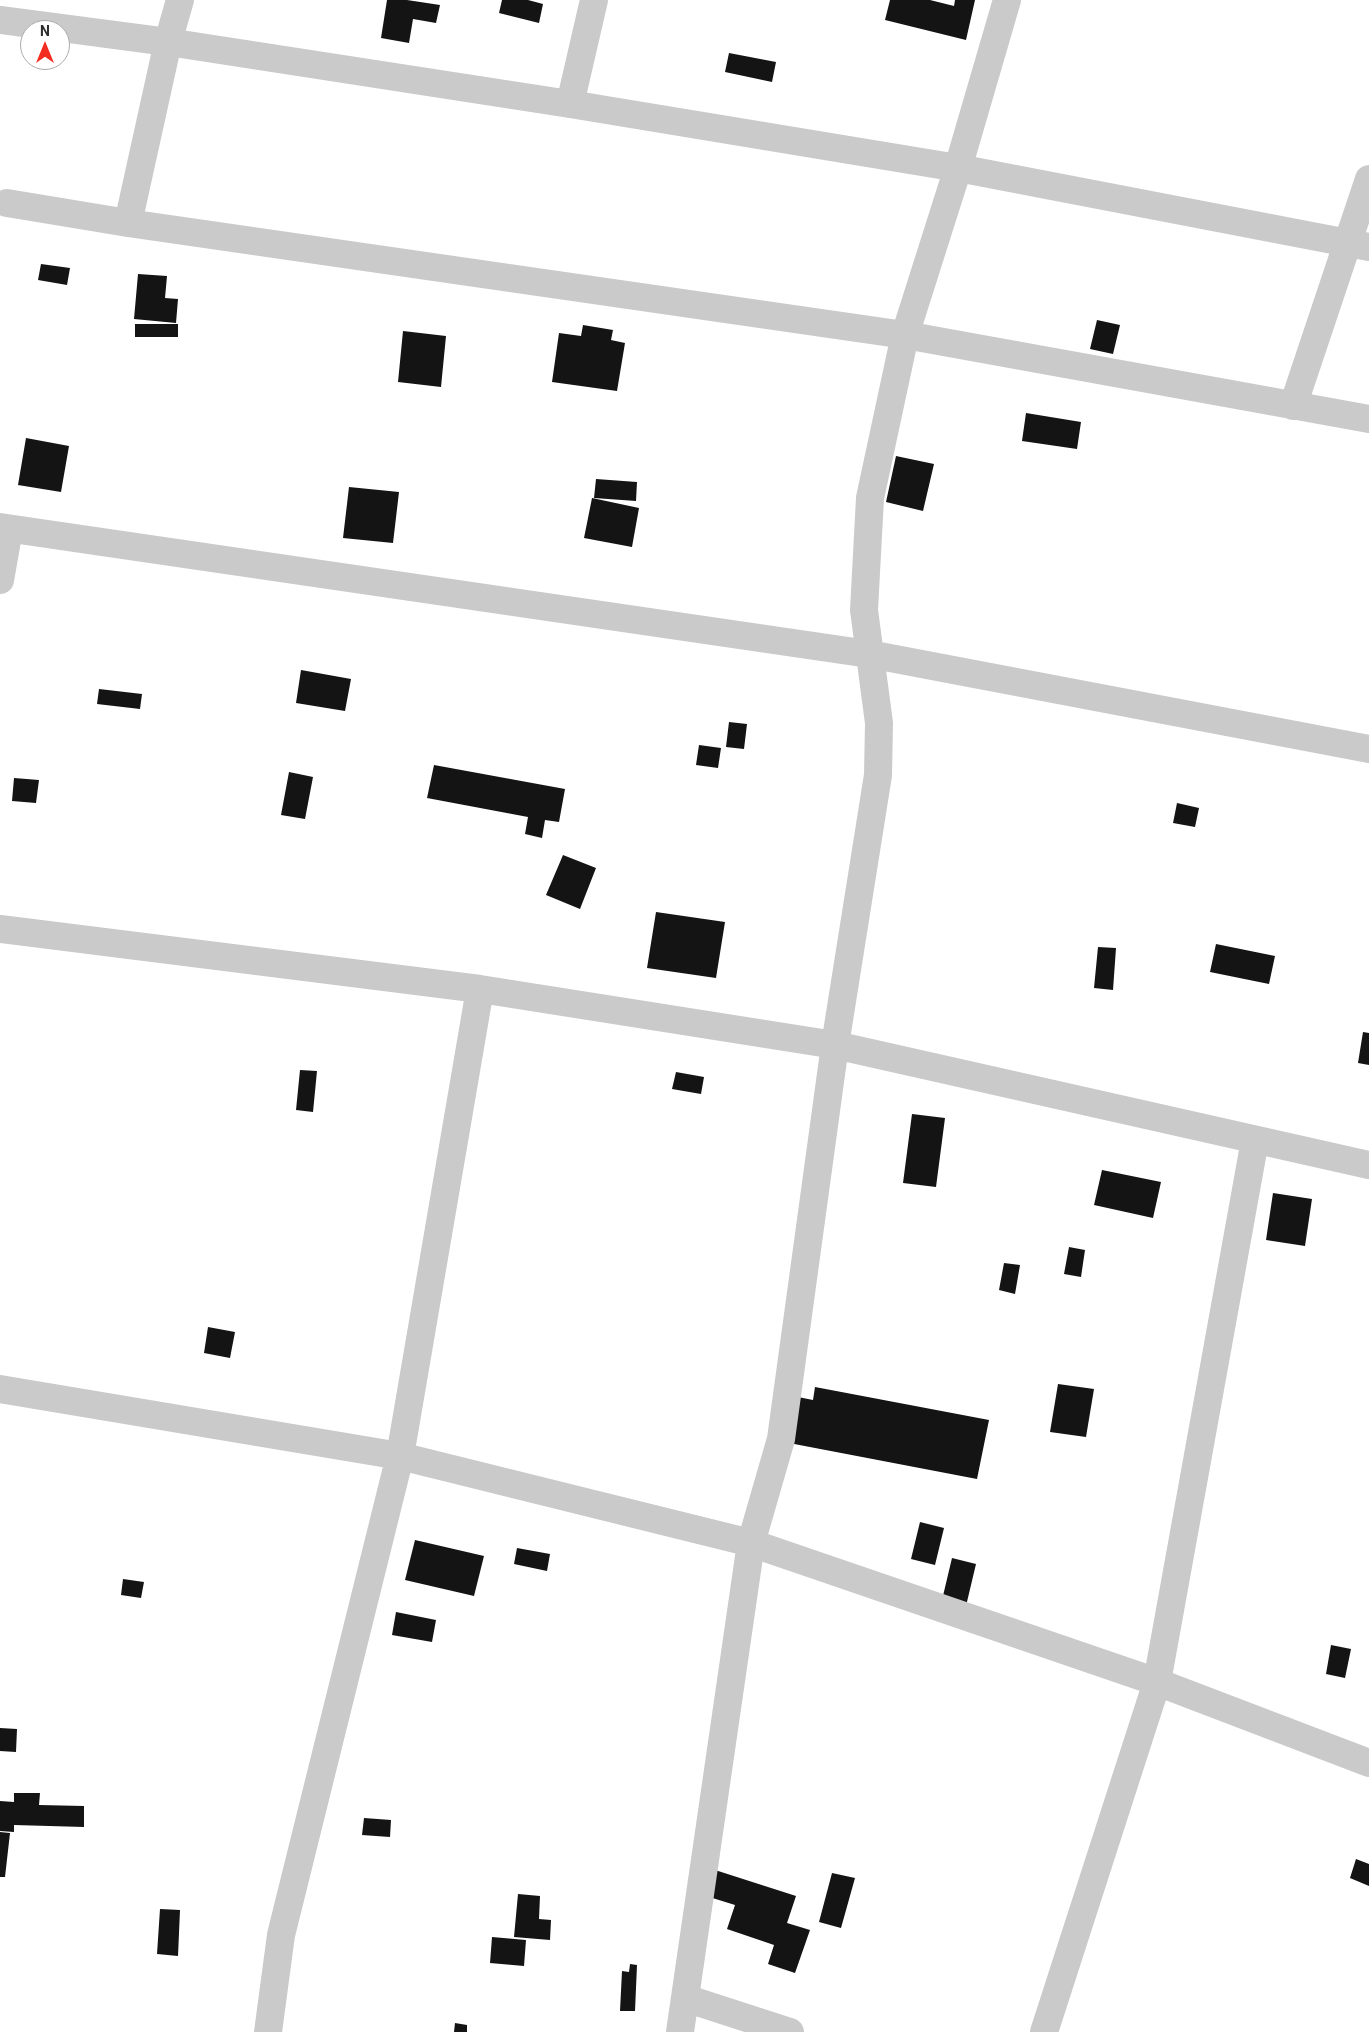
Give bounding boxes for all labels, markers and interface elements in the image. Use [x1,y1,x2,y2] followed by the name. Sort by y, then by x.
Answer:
[20,20,70,70] north arrow
[40,23,50,39] text: N

